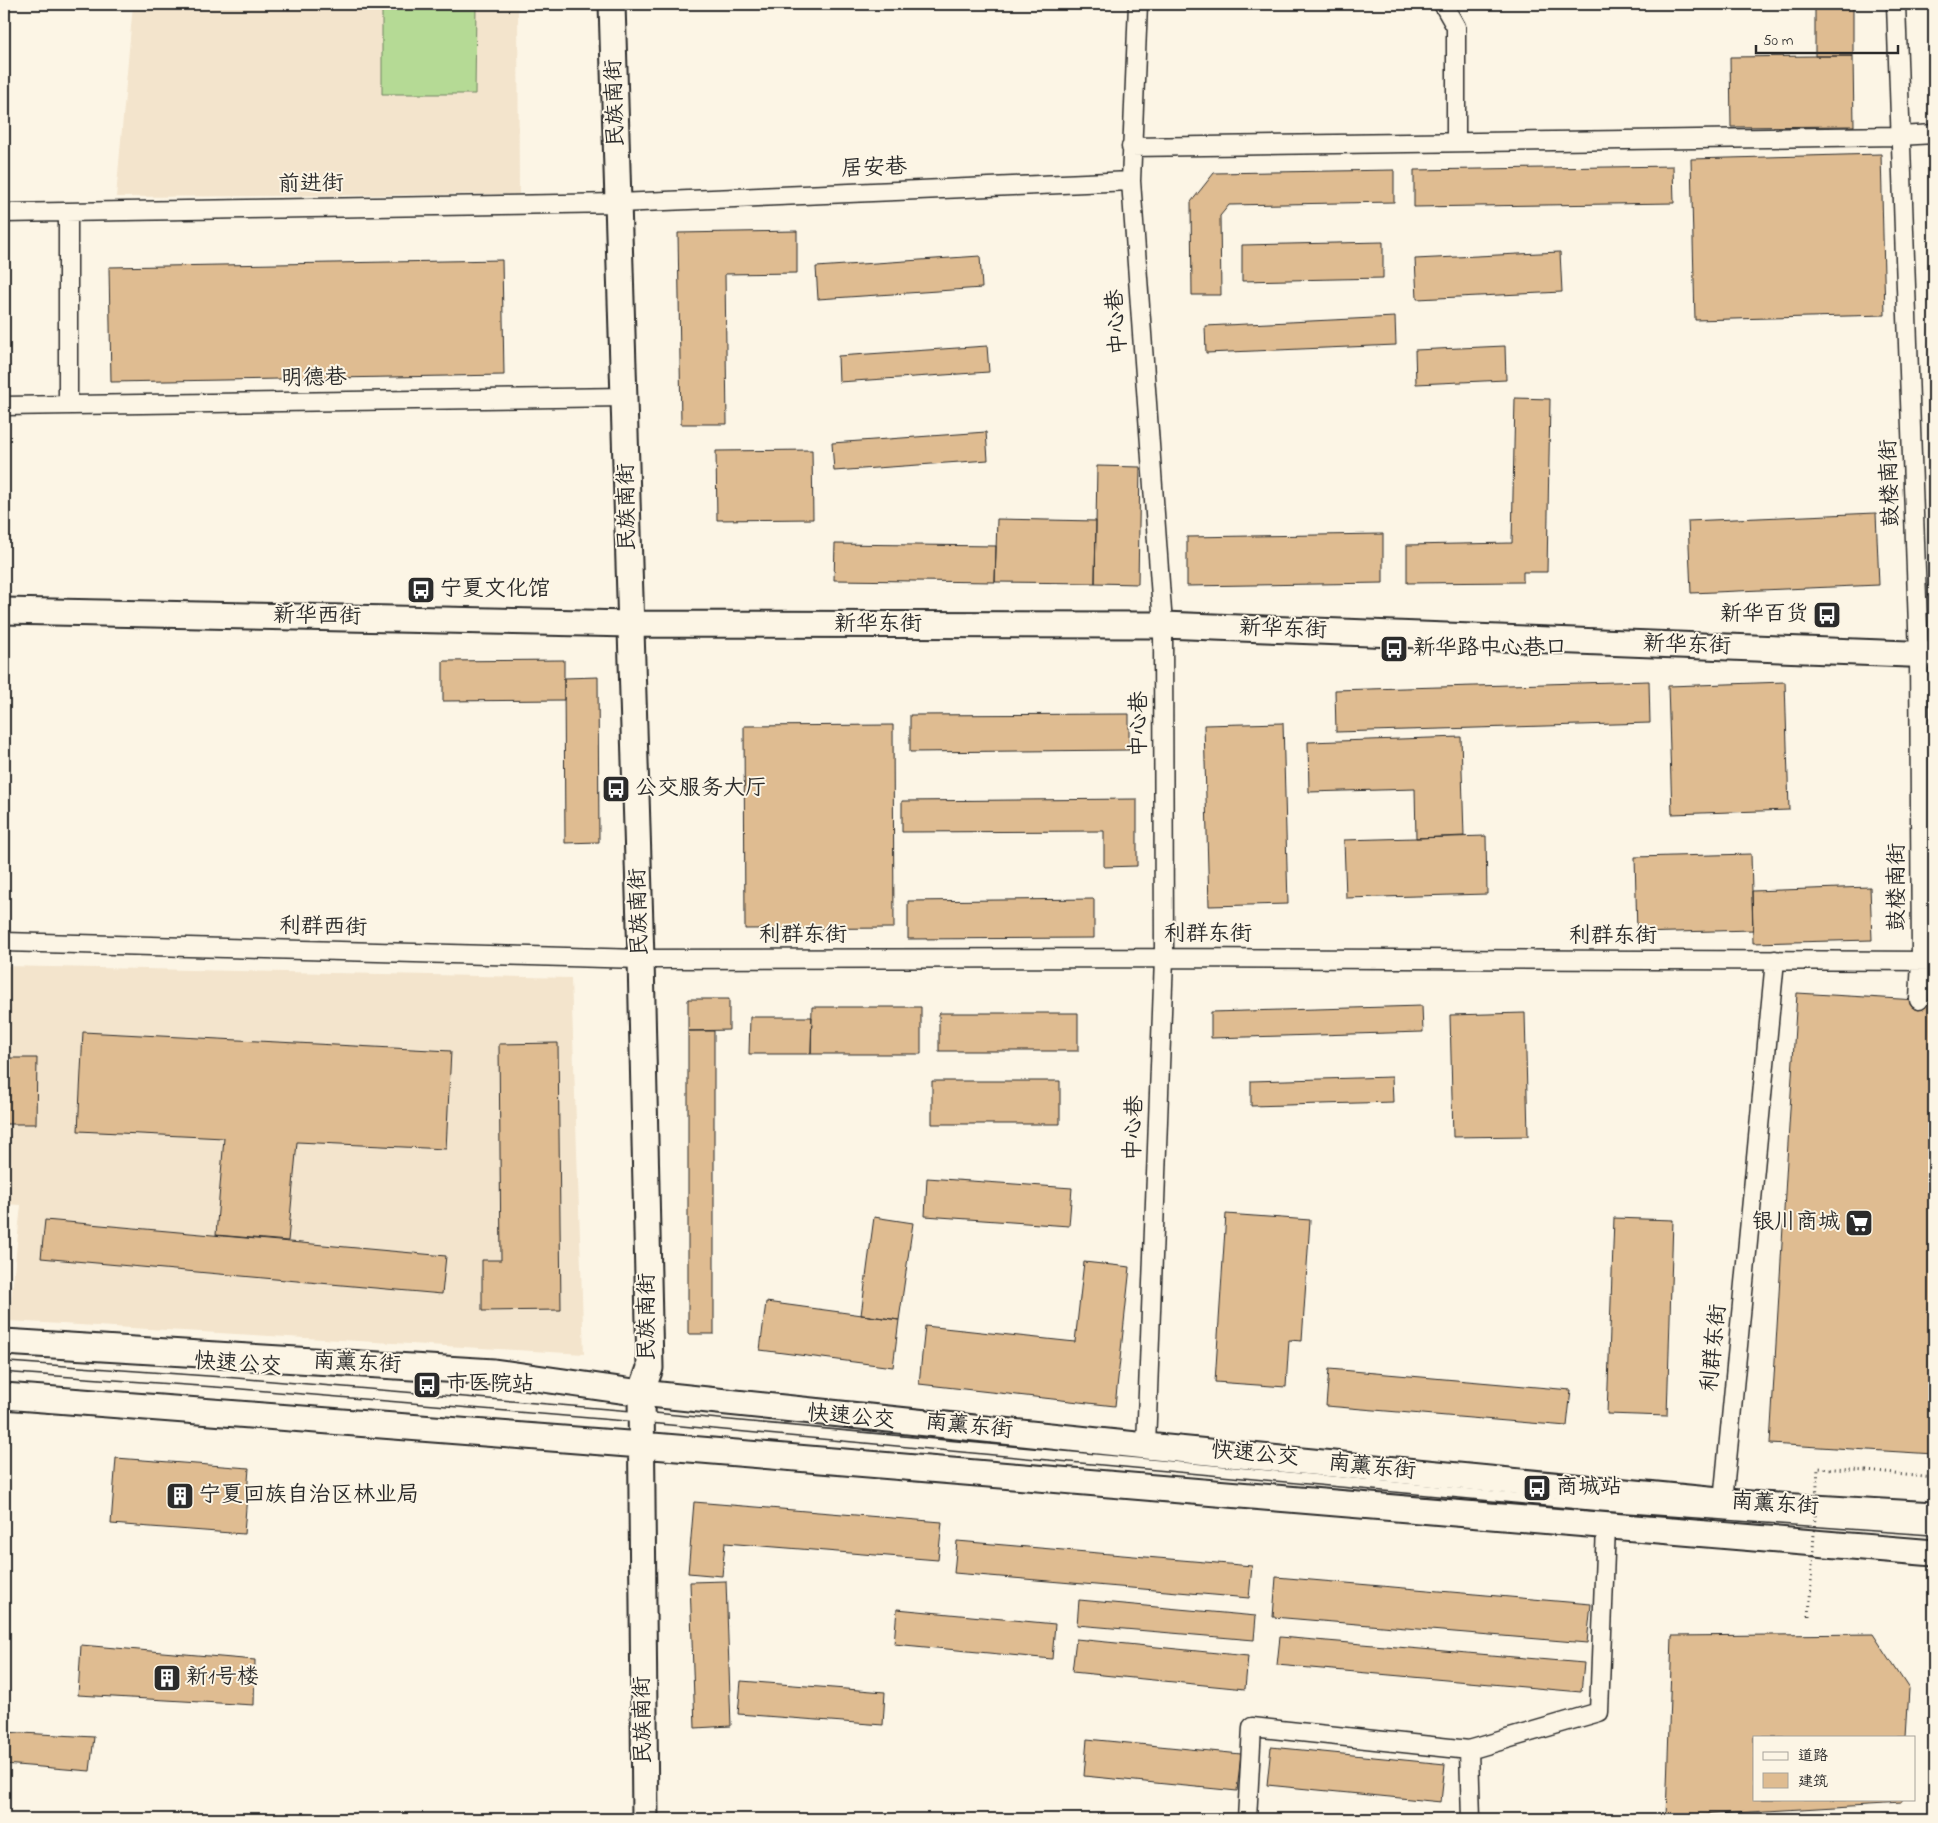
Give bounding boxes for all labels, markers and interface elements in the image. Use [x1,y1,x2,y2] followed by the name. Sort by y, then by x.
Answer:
[1756,22,1898,54] scale bar
[1763,30,1794,52] text: 50 m
[598,58,634,148] street label: 民族南街
[840,152,908,186] street label: 居安巷
[278,168,344,202] street label: 前进街
[1100,288,1136,356] street label: 中心巷
[281,362,347,396] street label: 明德巷
[1873,438,1909,528] street label: 鼓楼南街
[611,463,645,551] street label: 民族南街
[440,574,550,606] place label: 宁夏文化馆
[406,575,436,605] bus stop icon: 宁夏文化馆
[1720,599,1808,631] place label: 新华百货
[273,600,361,634] street label: 新华西街
[1812,600,1842,630] bus stop icon: 新华百货
[834,609,922,641] street label: 新华东街
[1238,612,1328,648] street label: 新华东街
[1642,628,1732,664] street label: 新华东街
[1413,633,1567,665] place label: 新华路中心巷口
[1379,634,1409,664] bus stop icon: 新华路中心巷口
[1124,691,1156,757] street label: 中心巷
[635,773,767,805] place label: 公交服务大厅
[601,774,631,804] bus stop icon: 公交服务大厅
[1882,843,1914,931] street label: 鼓楼南街
[622,867,658,957] street label: 民族南街
[279,911,367,945] street label: 利群西街
[1164,919,1252,951] street label: 利群东街
[759,920,847,952] street label: 利群东街
[1569,921,1657,953] street label: 利群东街
[1118,1094,1152,1162] street label: 中心巷
[1752,1207,1840,1239] place label: 银川商城
[1844,1208,1874,1238] supermarket icon: 银川商城
[632,1273,664,1361] street label: 民族南街
[1694,1303,1736,1393] street label: 利群东街
[193,1346,283,1384] street label: 快速公交
[312,1346,402,1382] street label: 南薰东街
[446,1369,534,1401] place label: 市医院站
[412,1370,442,1400] bus stop icon: 市医院站
[806,1398,896,1438] street label: 快速公交
[924,1406,1014,1448] street label: 南薰东街
[1210,1435,1300,1475] street label: 快速公交
[1327,1447,1417,1489] street label: 南薰东街
[1556,1472,1622,1504] place label: 商城站
[1522,1473,1552,1503] bus stop icon: 商城站
[199,1480,419,1512] place label: 宁夏回族自治区林业局
[165,1481,195,1511] building icon: 宁夏回族自治区林业局
[1730,1486,1820,1524] street label: 南薰东街
[186,1662,259,1694] place label: 新1号楼
[152,1663,182,1693] building icon: 新1号楼
[627,1676,661,1764] street label: 民族南街
[1753,1736,1916,1800] legend
[1798,1745,1828,1767] text: 道路
[1798,1771,1828,1793] text: 建筑

